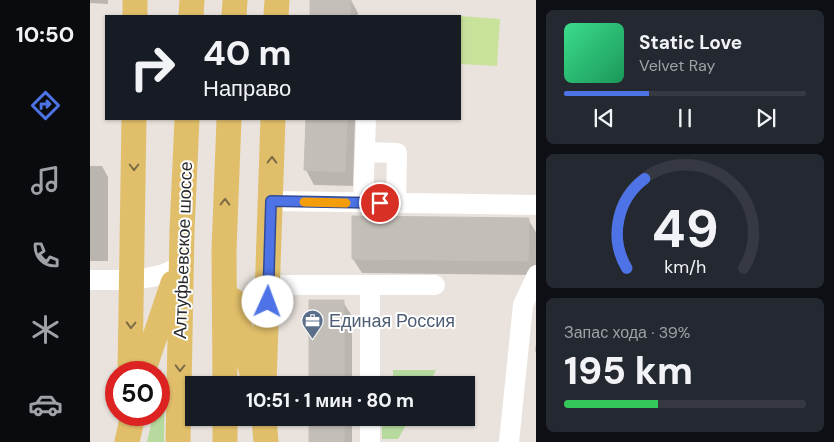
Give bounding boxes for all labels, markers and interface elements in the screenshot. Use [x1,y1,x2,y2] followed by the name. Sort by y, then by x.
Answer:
[16,20,74,49] text: 10:50
[203,30,292,76] text: 40 m
[639,30,742,55] text: Static Love
[120,35,185,100] icon: right
[639,55,715,76] text: Velvet Ray
[203,74,291,103] text: Направо
[28,88,63,123] icon: directions
[590,104,618,132] icon: previous
[671,104,699,132] icon: pause
[752,104,780,132] icon: next
[267,155,277,163] one-way arrow
[168,161,198,339] street label: Алтуфьевское шоссе
[28,163,63,198] icon: music
[129,164,139,172] one-way arrow
[359,182,401,224] pin
[366,189,394,217] icon: arrive
[652,195,718,263] text: 49
[220,198,230,206] one-way arrow
[28,238,63,273] icon: phone
[664,255,706,279] text: km/h
[241,275,293,327] position arrow
[301,309,325,340] office icon: Единая Россия
[329,309,455,333] place label: Единая Россия
[28,312,63,347] icon: climate
[126,322,136,330] one-way arrow
[564,322,690,343] text: Запас хода · 39%
[564,346,693,396] text: 195 km
[105,361,170,426] speed limit sign: 50
[175,364,185,372] one-way arrow
[28,387,63,422] icon: car
[246,388,414,413] text: 10:51 · 1 мин · 80 m

